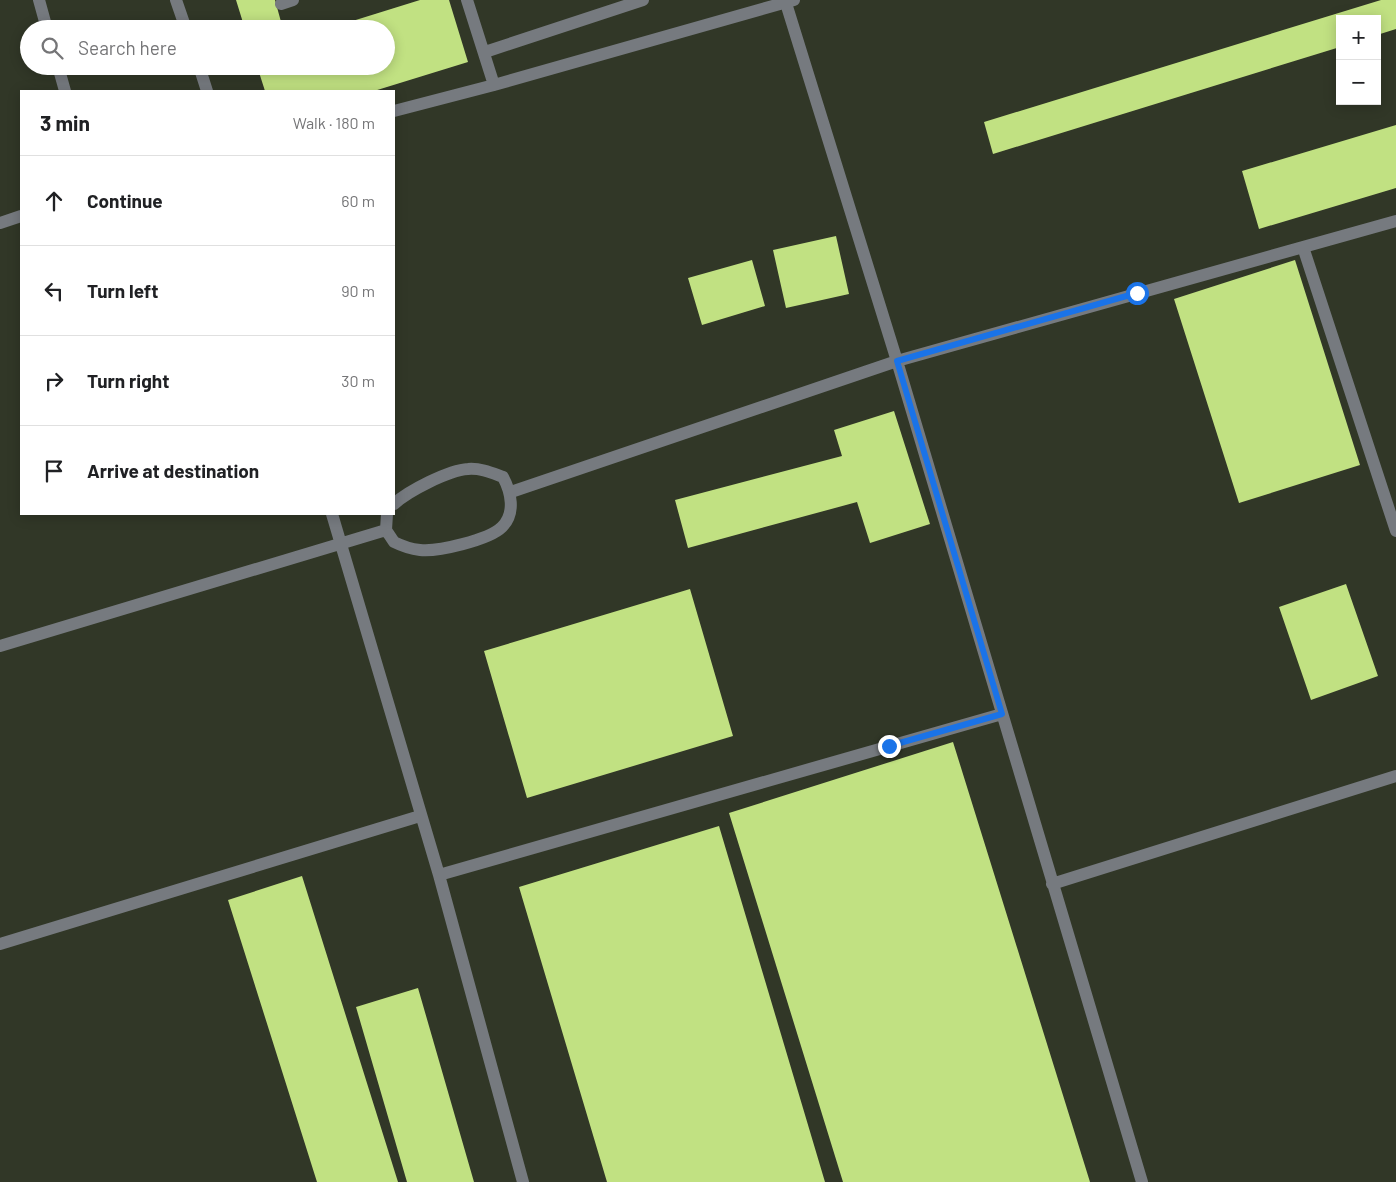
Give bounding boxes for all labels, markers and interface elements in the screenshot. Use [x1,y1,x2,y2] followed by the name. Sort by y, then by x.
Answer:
[1336,15,1381,105] map controls
[1336,15,1381,60] button: +
[20,20,395,75] search box
[38,34,66,62] icon: search
[78,36,177,59] text: Search here
[1336,60,1381,105] button: −
[40,110,90,135] text: 3 min
[293,113,375,132] text: Walk · 180 m
[40,187,68,215] icon: ahead
[87,189,163,212] text: Continue
[341,191,375,210] text: 60 m
[40,277,68,305] icon: left
[87,279,158,302] text: Turn left
[341,281,375,300] text: 90 m
[1126,282,1149,305] route start
[40,367,68,395] icon: right
[87,369,169,392] text: Turn right
[341,371,375,390] text: 30 m
[40,457,68,485] icon: arrive
[87,459,259,482] text: Arrive at destination
[878,735,901,758] route end

